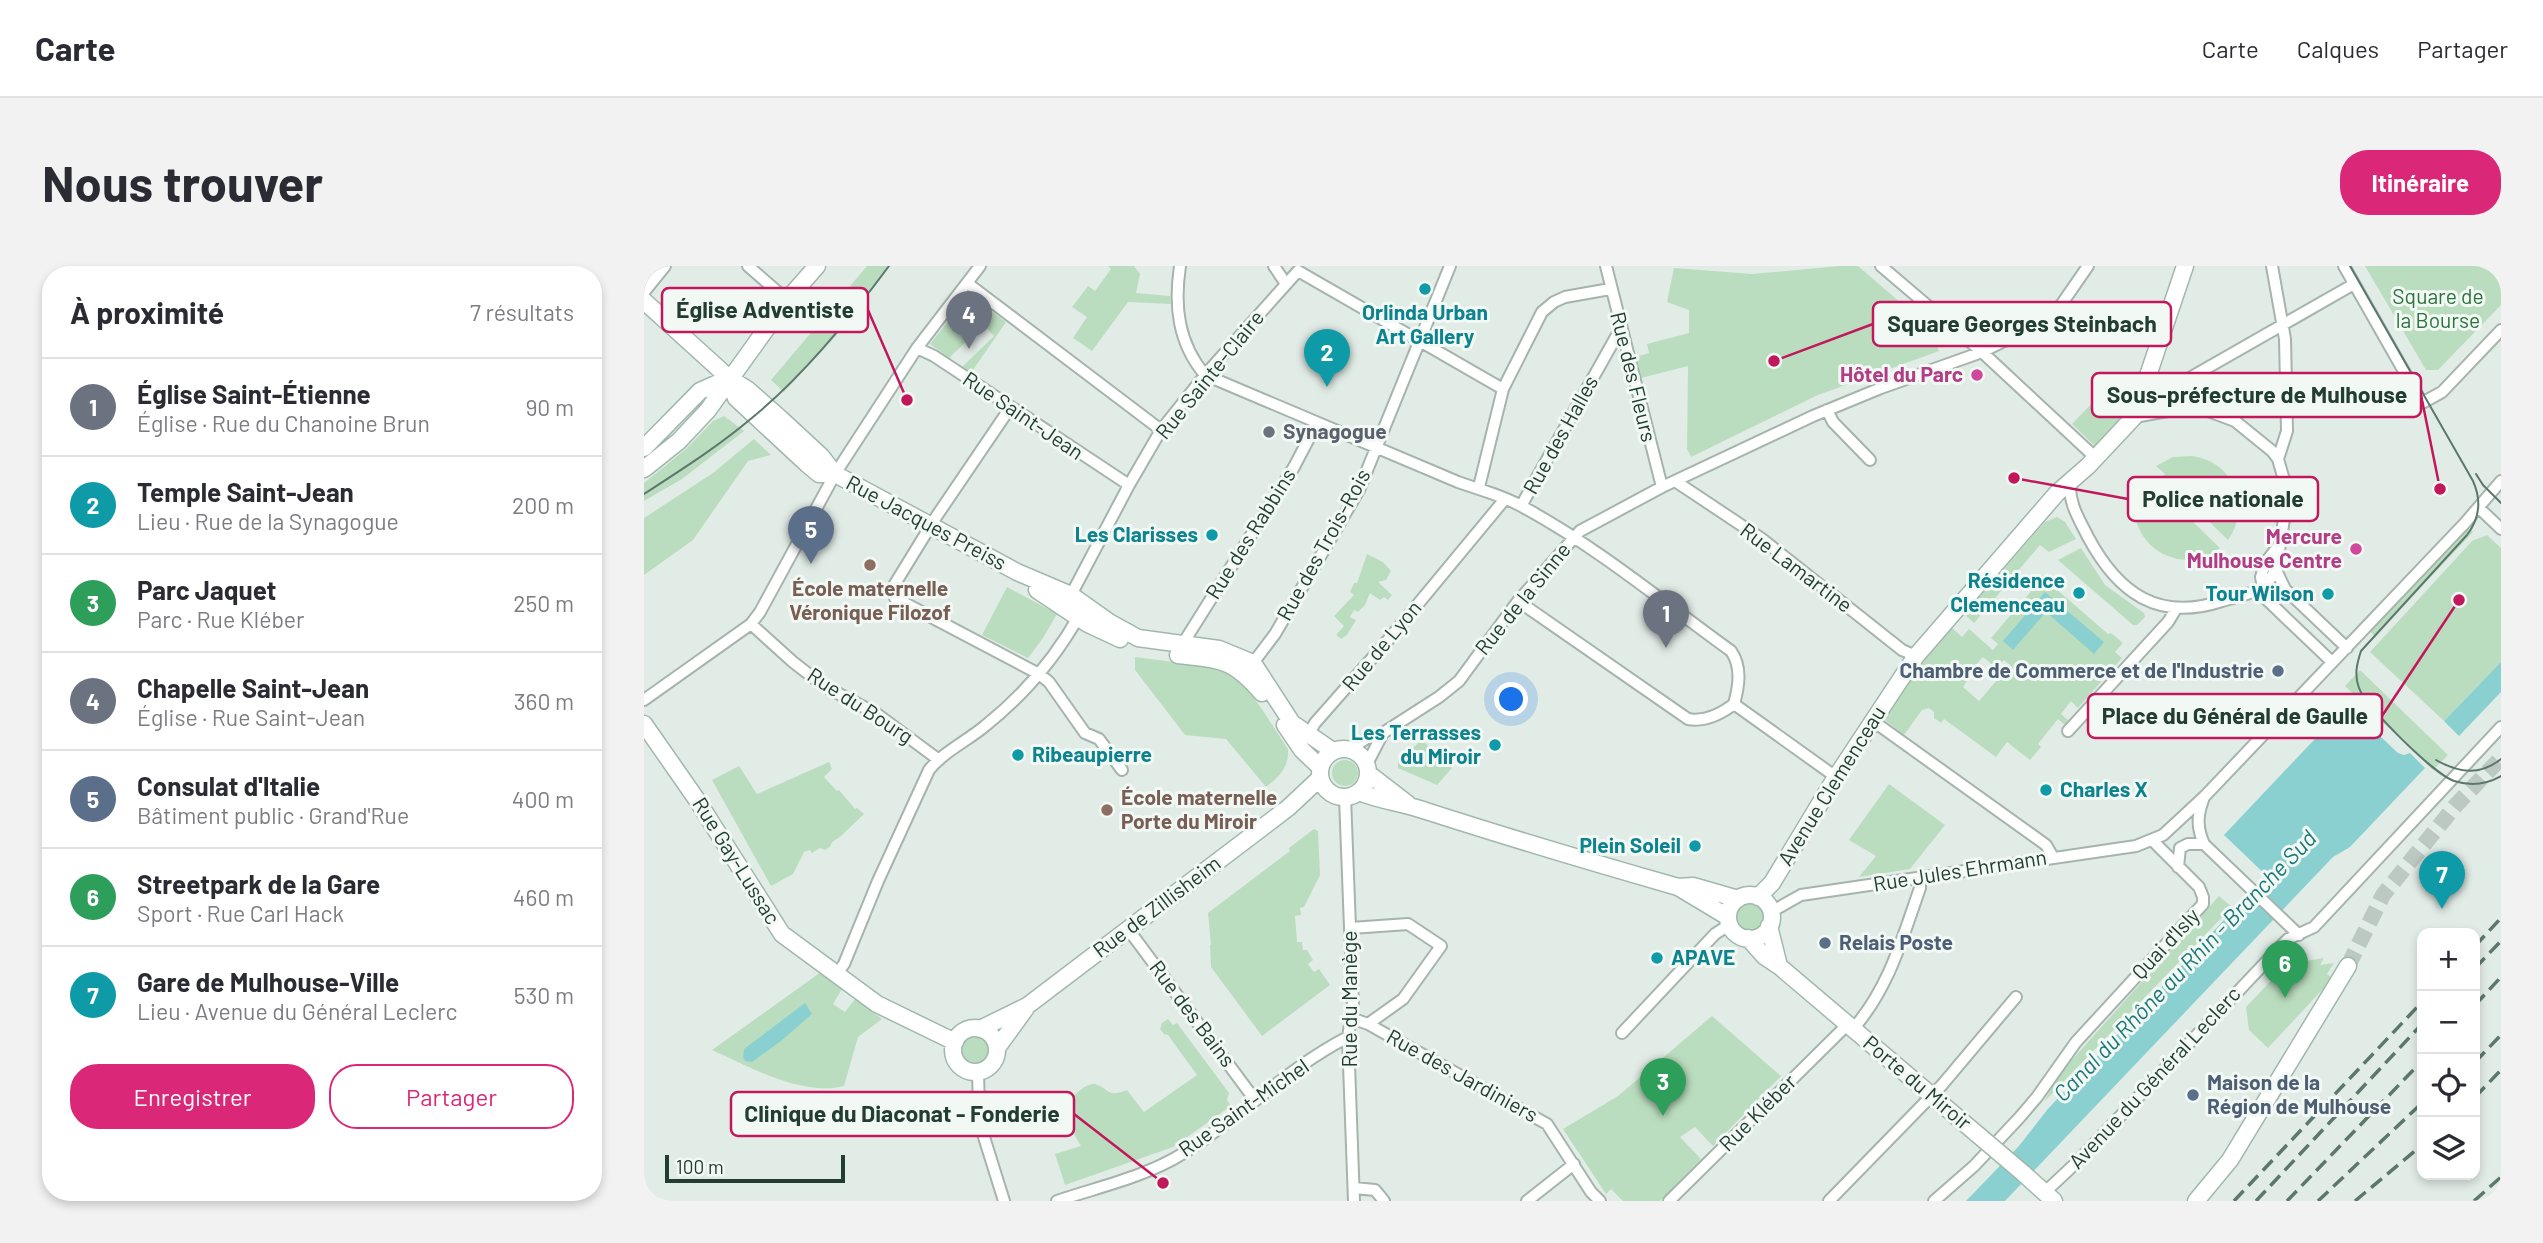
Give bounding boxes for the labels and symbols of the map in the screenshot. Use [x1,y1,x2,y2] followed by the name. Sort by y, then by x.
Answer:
[1417,281,1433,297] marker: Orlinda Urban Art Gallery
[2392,283,2484,332] park label: Square de la Bourse
[662,288,868,332] callout: Église Adventiste
[946,291,992,349] pin: 4
[676,295,854,323] text: Église Adventiste
[1362,299,1488,348] place label: Orlinda Urban Art Gallery
[1873,302,2171,346] callout: Square Georges Steinbach
[1149,305,1268,443] street label: Rue Sainte-Claire
[1606,309,1663,444] street label: Rue des Fleurs
[1887,309,2157,337] text: Square Georges Steinbach
[1304,329,1350,387] pin: 2
[1840,361,1963,386] place label: Hôtel du Parc
[959,365,1089,464] street label: Rue Saint-Jean
[1969,367,1985,383] marker: Hôtel du Parc
[1517,371,1603,498] street label: Rue des Halles
[2092,373,2421,417] callout: Sous-préfecture de Mulhouse
[2107,380,2407,408] text: Sous-préfecture de Mulhouse
[1283,418,1387,443] place label: Synagogue
[1261,424,1277,440] marker: Synagogue
[1200,463,1300,603] street label: Rue des Rabbins
[1271,464,1375,624] street label: Rue des Trois-Rois
[842,469,1011,574] street label: Rue Jacques Preiss
[2128,477,2318,521] callout: Police nationale
[2142,484,2304,512] text: Police nationale
[788,506,834,564] pin: 5
[1736,517,1858,617] street label: Rue Lamartine
[1075,521,1198,546] place label: Les Clarisses
[2187,523,2342,572] place label: Mercure Mulhouse Centre
[1204,527,1220,543] marker: Les Clarisses
[1469,537,1575,659] street label: Rue de la Sinne
[2348,541,2364,557] marker: Mercure Mulhouse Centre
[862,557,878,573] marker: École maternelle Véronique Filozof
[1950,567,2065,616] place label: Résidence Clemenceau
[789,575,951,624] place label: École maternelle Véronique Filozof
[2205,580,2314,605] place label: Tour Wilson
[2071,585,2087,601] marker: Résidence Clemenceau
[2320,586,2336,602] marker: Tour Wilson
[1643,590,1689,648] pin: 1
[1336,595,1426,695] street label: Rue de Lyon
[1900,657,2264,682] place label: Chambre de Commerce et de l'Industrie
[803,661,918,748] street label: Rue du Bourg
[2270,663,2286,679] marker: Chambre de Commerce et de l'Industrie
[1494,682,1528,716] your location
[2088,694,2382,738] callout: Place du Général de Gaulle
[1772,701,1890,870] street label: Avenue Clemenceau
[2102,701,2368,729] text: Place du Général de Gaulle
[1351,719,1481,768] place label: Les Terrasses du Miroir
[1487,737,1503,753] marker: Les Terrasses du Miroir
[1032,741,1152,766] place label: Ribeaupierre
[1010,747,1026,763] marker: Ribeaupierre
[2060,776,2148,801] place label: Charles X
[2038,782,2054,798] marker: Charles X
[1121,784,1277,833] place label: École maternelle Porte du Miroir
[688,792,786,928] street label: Rue Gay-Lussac
[1099,802,1115,818] marker: École maternelle Porte du Miroir
[2047,824,2322,1107] water label: Canal du Rhône au Rhin - Branche Sud
[1580,832,1681,857] place label: Plein Soleil
[1687,838,1703,854] marker: Plein Soleil
[1871,843,2048,896] street label: Rue Jules Ehrmann
[1087,850,1225,962] street label: Rue de Zillisheim
[2419,851,2465,909] pin: 7
[2126,902,2204,984] street label: Quai d'Isly
[1839,929,1953,954] place label: Relais Poste
[1336,931,1361,1067] street label: Rue du Manège
[1817,935,1833,951] marker: Relais Poste
[2262,940,2308,998] pin: 6
[1671,944,1735,969] place label: APAVE
[1649,950,1665,966] marker: APAVE
[1145,955,1241,1071] street label: Rue des Bains
[2063,981,2245,1173] street label: Avenue du Général Leclerc
[1383,1023,1543,1127] street label: Rue des Jardiniers
[1859,1029,1977,1135] street label: Porte du Miroir
[1173,1053,1313,1161] street label: Rue Saint-Michel
[1640,1058,1686,1116] pin: 3
[1713,1068,1801,1156] street label: Rue Kléber
[2207,1069,2391,1118] place label: Maison de la Région de Mulhouse
[2185,1087,2201,1103] marker: Maison de la Région de Mulhouse
[731,1092,1074,1136] callout: Clinique du Diaconat - Fonderie
[744,1099,1060,1127] text: Clinique du Diaconat - Fonderie
[665,1152,845,1184] scale bar

